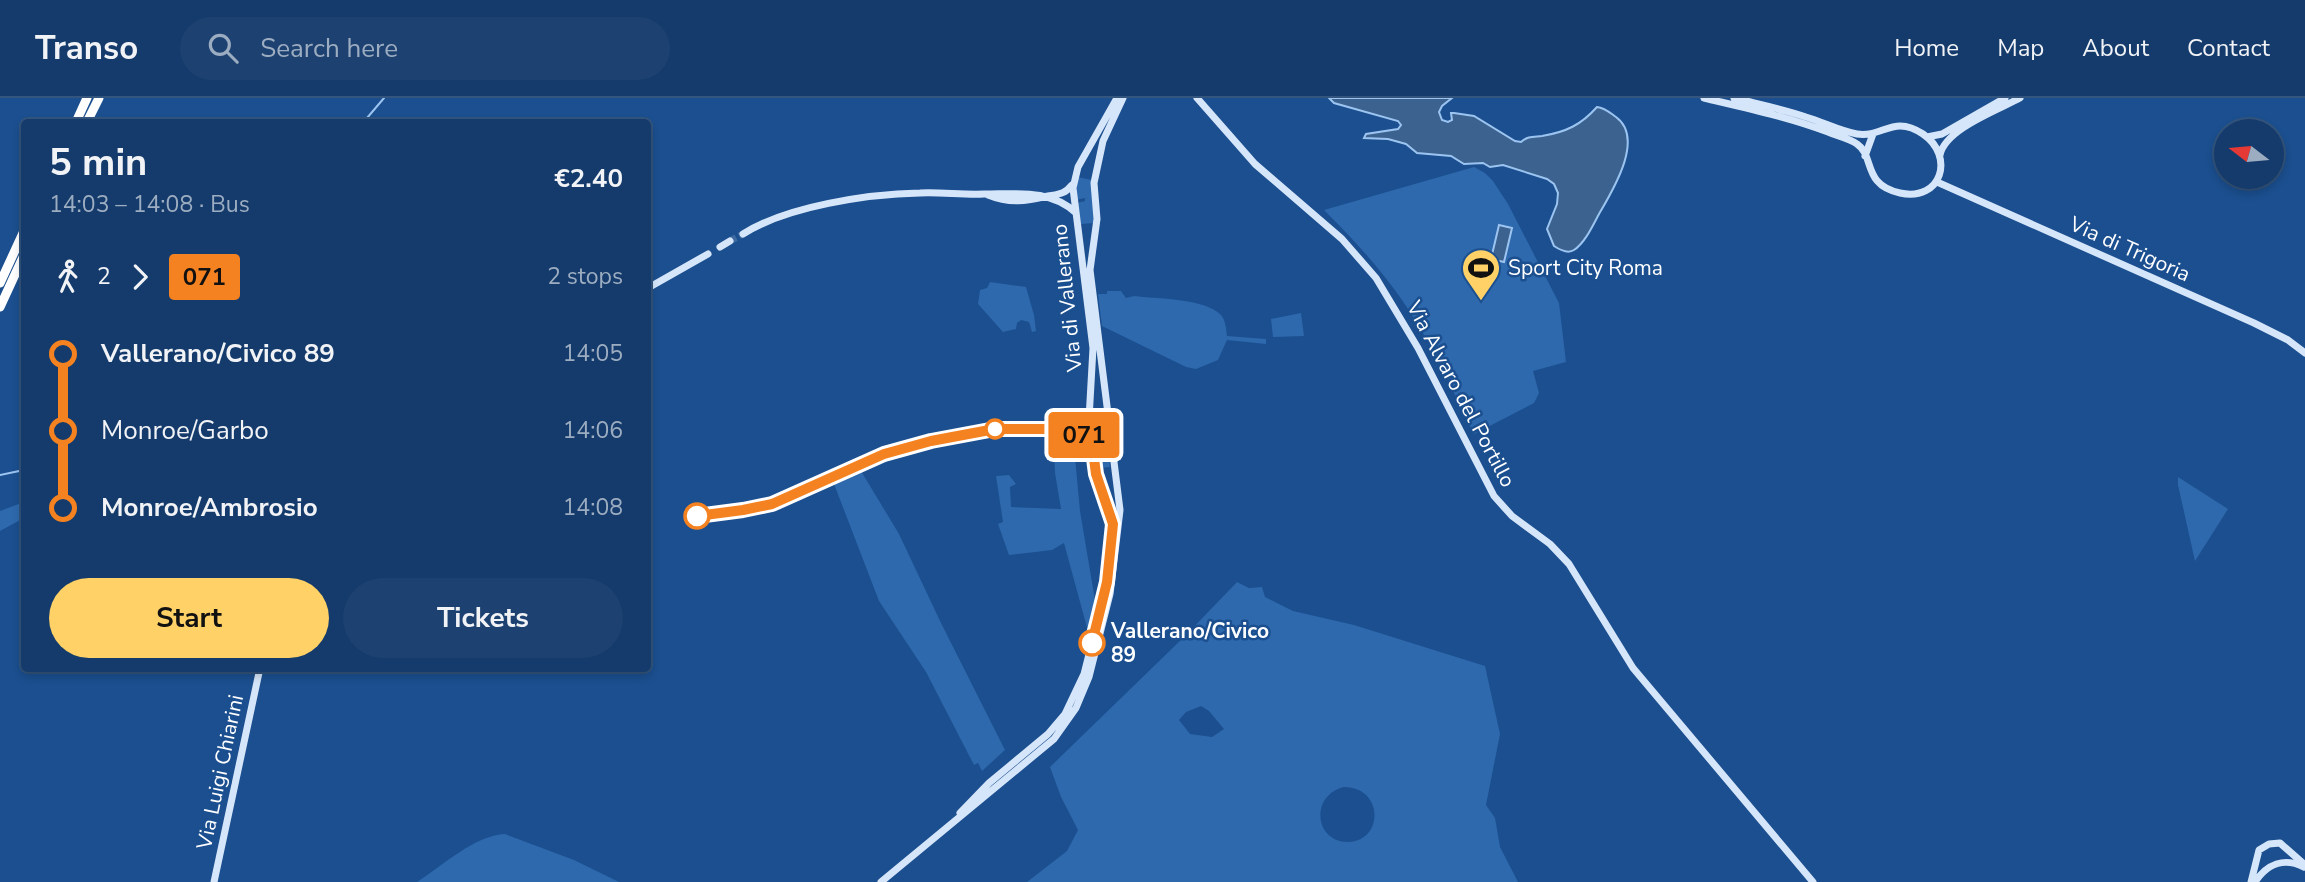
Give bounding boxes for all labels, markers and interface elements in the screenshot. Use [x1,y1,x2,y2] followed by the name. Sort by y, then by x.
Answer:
[180,17,670,80] search box
[35,26,138,71] text: Transo
[204,29,242,67] icon: search
[260,31,398,66] text: Search here
[1894,32,1959,64] text: Home
[1997,32,2044,64] text: Map
[2082,32,2149,64] text: About
[2187,32,2270,64] text: Contact
[2214,119,2284,189] north arrow
[2214,119,2284,189] map controls
[49,137,147,188] text: 5 min
[554,161,623,196] text: €2.40
[49,189,250,220] text: 14:03 – 14:08 · Bus
[2064,210,2195,288] street label: Via di Trigoria
[1045,223,1089,374] street label: Via di Vallerano
[1460,247,1502,302] sports icon: Sport City Roma
[1508,254,1663,282] place label: Sport City Roma
[49,258,87,296] icon: walk
[121,258,159,296] icon: forward
[97,261,111,292] text: 2
[183,261,226,293] text: 071
[547,261,623,292] text: 2 stops
[1400,295,1522,492] street label: Via Alvaro del Portillo
[101,336,335,371] text: Vallerano/Civico 89
[563,338,623,369] text: 14:05
[1044,412,1124,458] line badge: 071
[101,413,269,448] text: Monroe/Garbo
[563,415,623,446] text: 14:06
[985,419,1005,439] unlabelled marker
[1062,419,1106,451] text: 071
[101,490,318,525] text: Monroe/Ambrosio
[563,492,623,523] text: 14:08
[684,503,710,529] unlabelled marker
[49,578,329,658] button: Start
[343,578,623,658] button: Tickets
[1110,617,1269,669] place label: Vallerano/Civico 89
[1079,630,1105,656] marker: Vallerano/Civico 89
[190,692,250,853] street label: Via Luigi Chiarini

